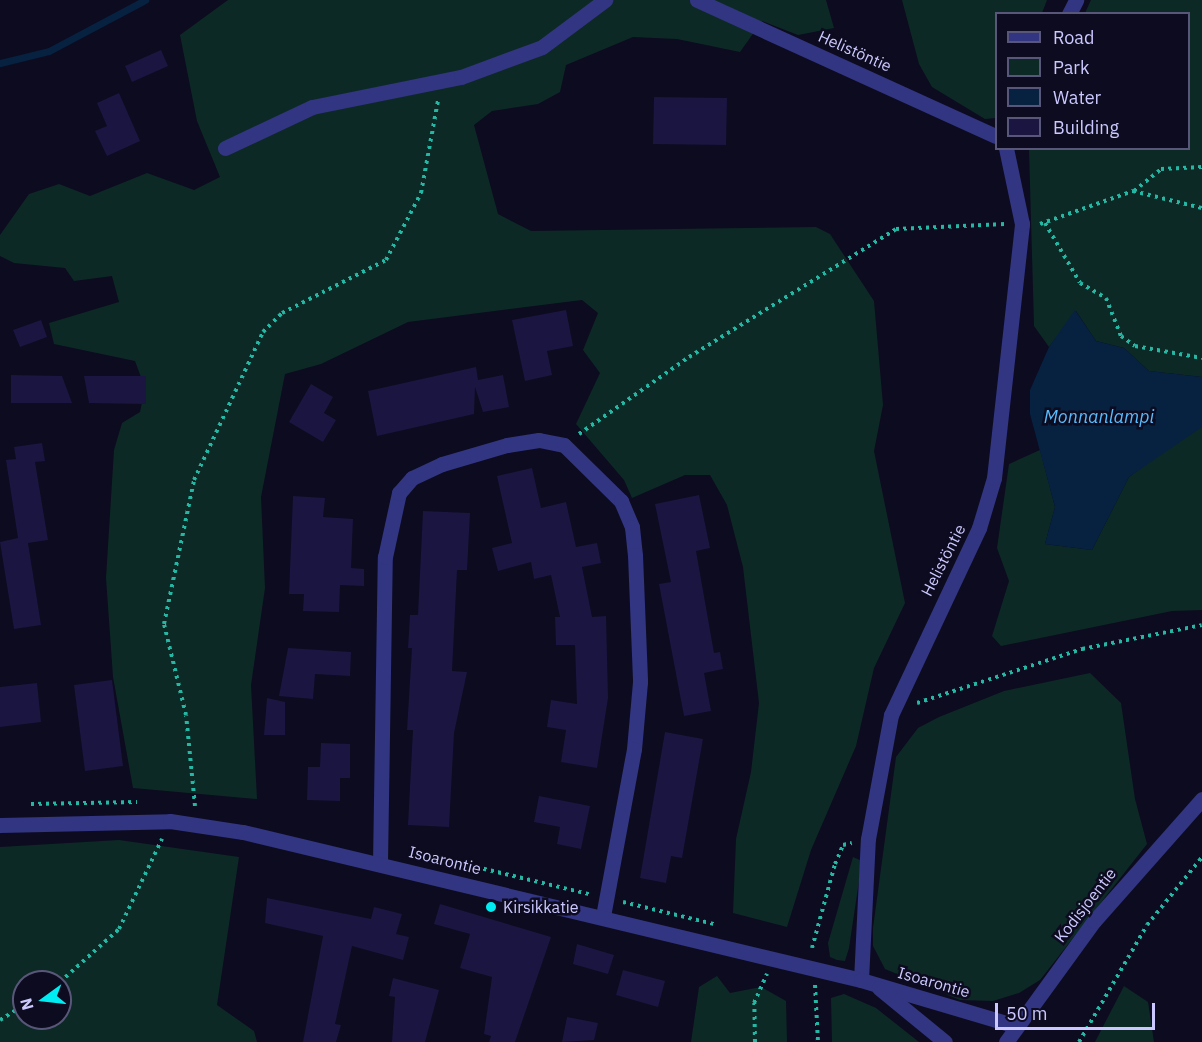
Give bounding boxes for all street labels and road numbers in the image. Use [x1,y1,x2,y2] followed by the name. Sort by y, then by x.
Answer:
[815,26,895,76] street label: Helistöntie
[917,521,969,599] street label: Helistöntie
[407,842,483,878] street label: Isoarontie
[1050,864,1120,946] street label: Kodisjoentie
[896,963,972,1001] street label: Isoarontie

